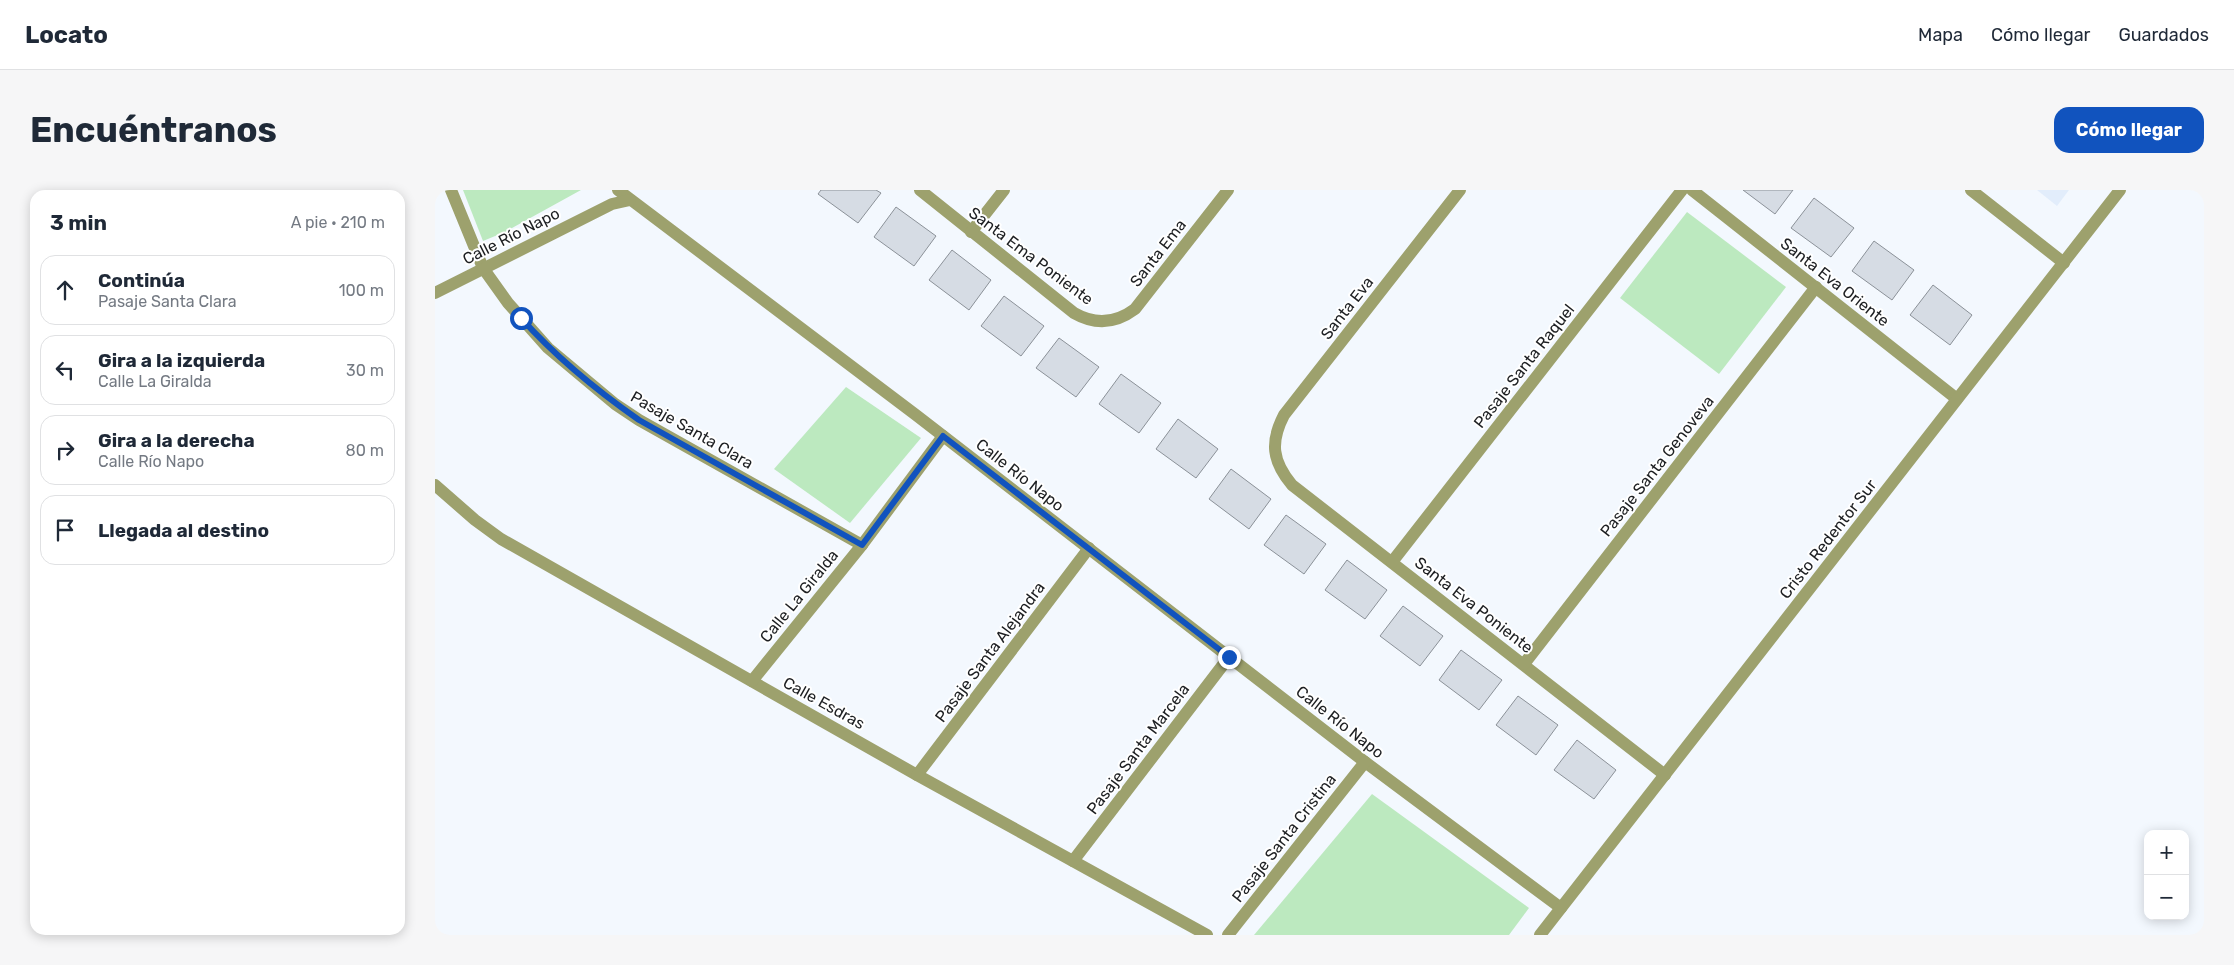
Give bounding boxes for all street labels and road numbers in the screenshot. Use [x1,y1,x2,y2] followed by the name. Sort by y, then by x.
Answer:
[459,203,563,269] street label: Calle Río Napo
[965,203,1097,309] street label: Santa Ema Poniente
[1126,216,1190,290] street label: Santa Ema
[1777,234,1893,330] street label: Santa Eva Oriente
[1317,273,1377,343] street label: Santa Eva
[1470,300,1578,432] street label: Pasaje Santa Raquel
[627,387,757,473] street label: Pasaje Santa Clara
[1596,392,1718,540] street label: Pasaje Santa Genoveva
[972,435,1068,515] street label: Calle Río Napo
[1775,476,1881,602] street label: Cristo Redentor Sur
[756,546,842,646] street label: Calle La Giralda
[1411,553,1537,657] street label: Santa Eva Poniente
[931,578,1049,726] street label: Pasaje Santa Alejandra
[780,673,868,733] street label: Calle Esdras
[1083,680,1193,818] street label: Pasaje Santa Marcela
[1292,682,1388,762] street label: Calle Río Napo
[1228,770,1340,906] street label: Pasaje Santa Cristina

